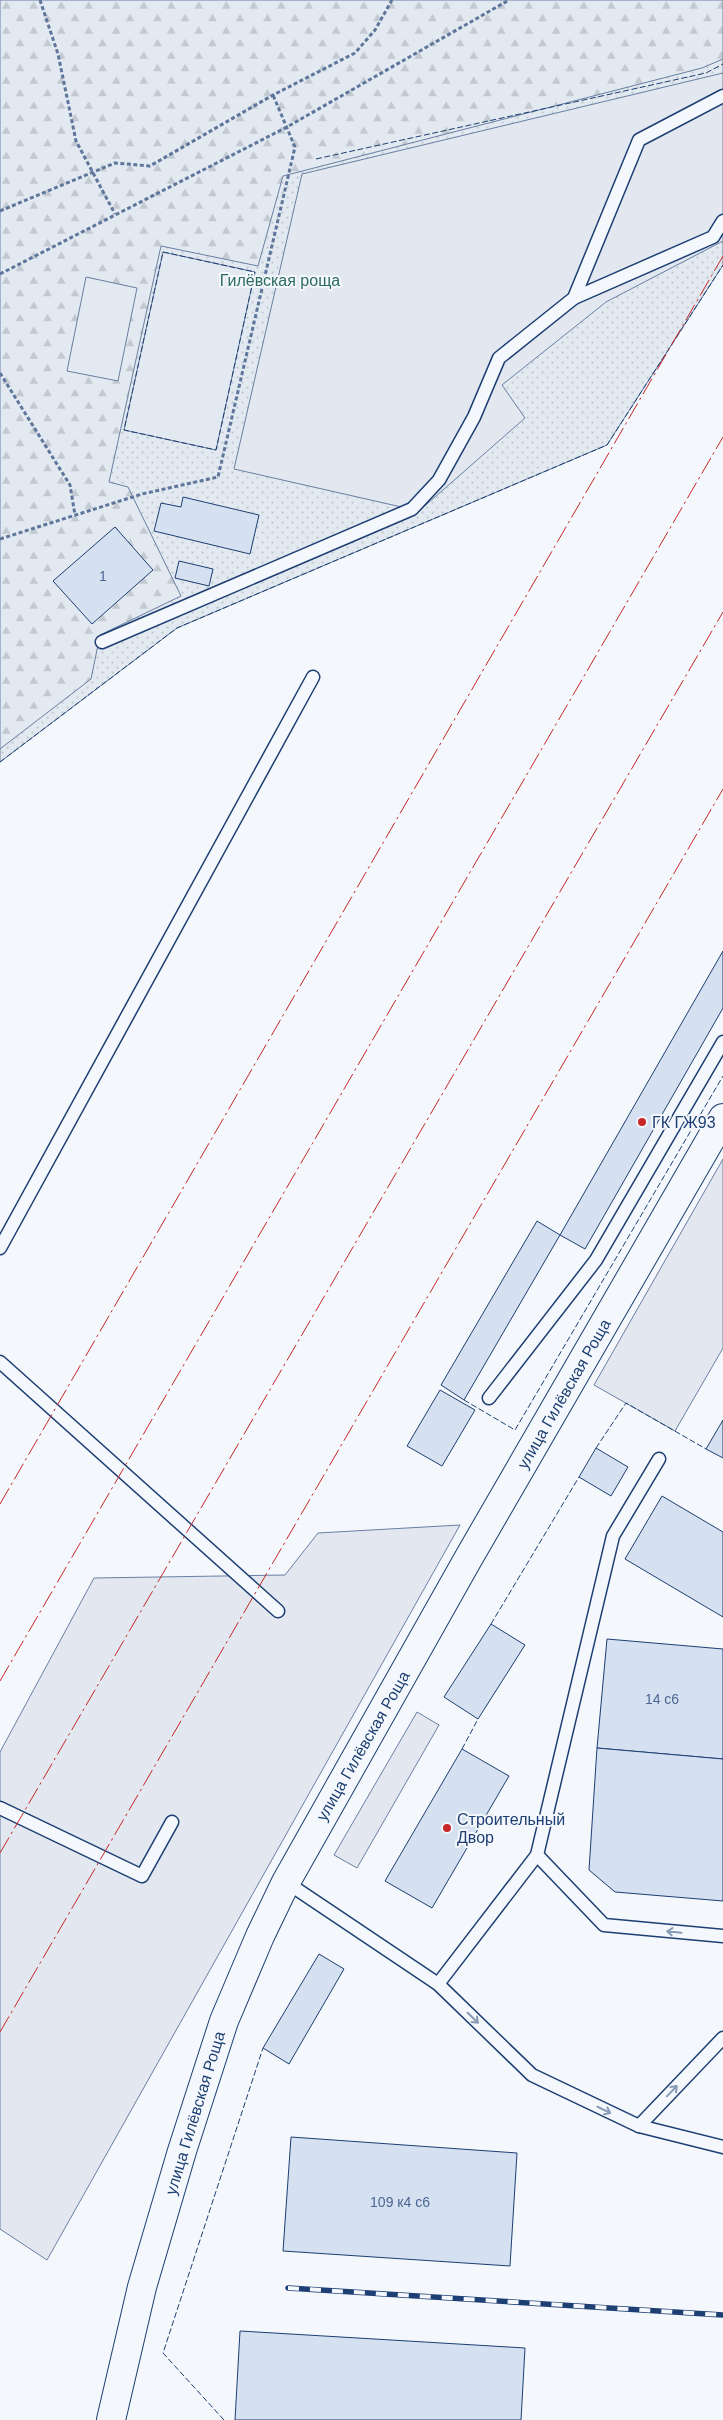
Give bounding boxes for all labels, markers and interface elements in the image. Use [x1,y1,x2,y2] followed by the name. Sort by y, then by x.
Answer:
[220,272,340,289] park label: Гилёвская роща
[99,568,107,584] house number: 1
[652,1114,716,1131] place label: ГК ГЖ93
[636,1116,648,1128] marker: ГК ГЖ93
[514,1316,614,1472] street label: улица Гилёвская Роща
[313,1668,413,1824] street label: улица Гилёвская Роща
[645,1691,679,1707] house number: 14 с6
[457,1811,565,1846] place label: Строительный Двор
[441,1822,453,1834] marker: Строительный Двор
[667,1927,683,1936] one-way arrow
[467,2012,479,2024] one-way arrow
[162,2029,228,2197] street label: улица Гилёвская Роща
[666,2085,678,2097] one-way arrow
[597,2105,612,2115] one-way arrow
[370,2194,430,2210] house number: 109 к4 с6

